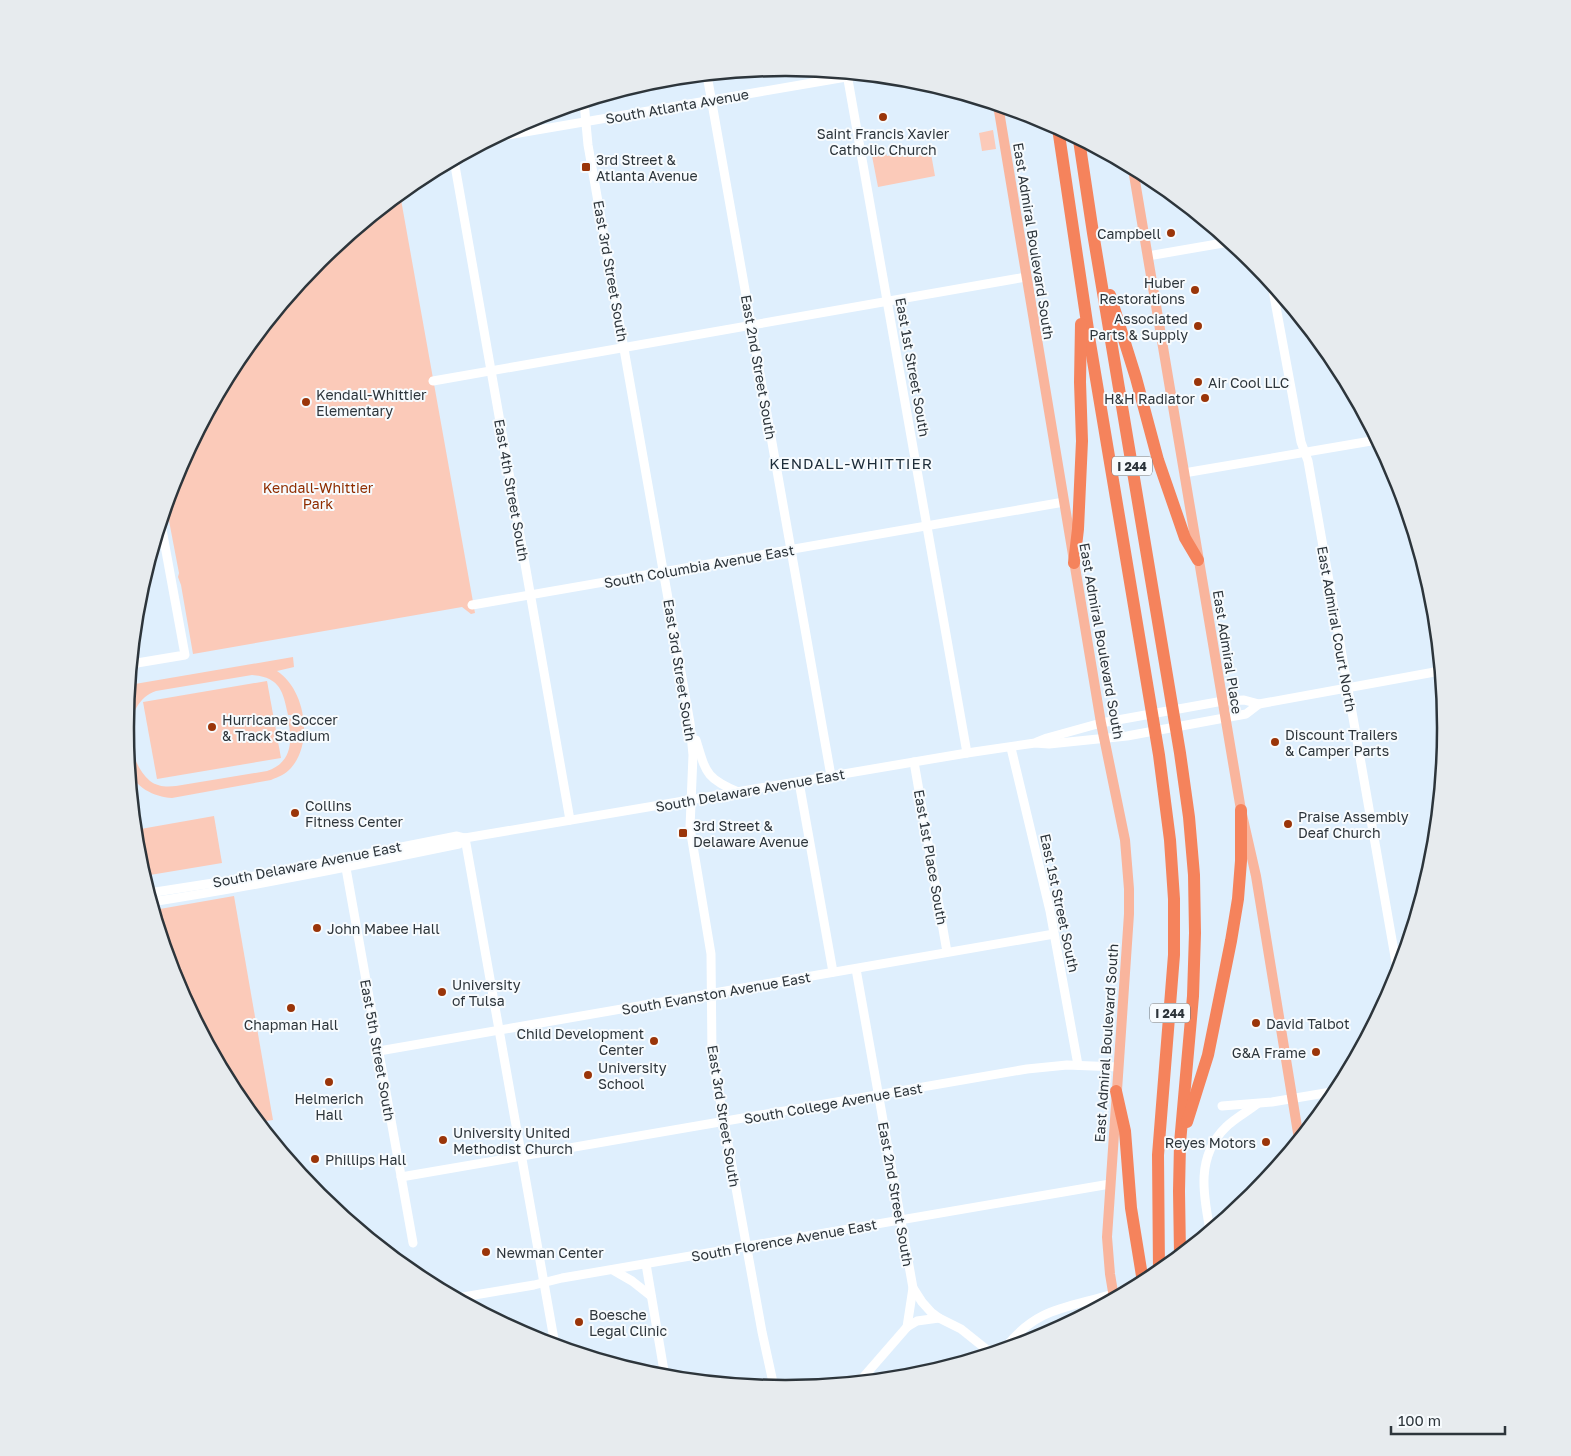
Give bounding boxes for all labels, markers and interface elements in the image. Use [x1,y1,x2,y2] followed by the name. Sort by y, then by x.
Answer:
[604,85,750,127] street label: South Atlanta Avenue
[877,111,889,123] marker: Saint Francis Xavier Catholic Church
[817,125,950,158] place label: Saint Francis Xavier Catholic Church
[1010,141,1058,341] street label: East Admiral Boulevard South
[596,151,698,184] place label: 3rd Street & Atlanta Avenue
[580,161,592,173] marker: 3rd Street & Atlanta Avenue
[590,199,632,343] street label: East 3rd Street South
[1097,225,1161,242] place label: Campbell
[1165,227,1177,239] marker: Campbell
[1099,274,1186,307] place label: Huber Restorations
[1189,284,1201,296] marker: Huber Restorations
[738,293,780,441] street label: East 2nd Street South
[892,296,934,438] street label: East 1st Street South
[1089,310,1188,343] place label: Associated Parts & Supply
[1192,320,1204,332] marker: Associated Parts & Supply
[1208,374,1289,391] place label: Air Cool LLC
[1192,376,1204,388] marker: Air Cool LLC
[316,386,427,419] place label: Kendall-Whittier Elementary
[1104,390,1196,407] place label: H&H Radiator
[1199,392,1211,404] marker: H&H Radiator
[300,396,312,408] marker: Kendall-Whittier Elementary
[491,418,533,562] street label: East 4th Street South
[769,454,933,472] district label: KENDALL-WHITTIER
[1112,456,1152,476] road number: I 244
[263,479,374,512] park label: Kendall-Whittier Park
[603,541,795,591] street label: South Columbia Avenue East
[1076,541,1128,741] street label: East Admiral Boulevard South
[1314,545,1360,713] street label: East Admiral Court North
[1210,589,1246,715] street label: East Admiral Place
[660,598,700,742] street label: East 3rd Street South
[222,711,338,744] place label: Hurricane Soccer & Track Stadium
[206,721,218,733] marker: Hurricane Soccer & Track Stadium
[1285,726,1398,759] place label: Discount Trailers & Camper Parts
[1269,736,1281,748] marker: Discount Trailers & Camper Parts
[654,765,846,815] street label: South Delaware Avenue East
[911,788,951,926] street label: East 1st Place South
[305,797,404,830] place label: Collins Fitness Center
[289,807,301,819] marker: Collins Fitness Center
[1298,808,1409,841] place label: Praise Assembly Deaf Church
[693,817,809,850] place label: 3rd Street & Delaware Avenue
[1282,818,1294,830] marker: Praise Assembly Deaf Church
[677,827,689,839] marker: 3rd Street & Delaware Avenue
[1037,832,1083,974] street label: East 1st Street South
[211,837,403,891] street label: South Delaware Avenue East
[327,920,440,937] place label: John Mabee Hall
[311,922,323,934] marker: John Mabee Hall
[1091,943,1121,1143] street label: East Admiral Boulevard South
[620,968,812,1018] street label: South Evanston Avenue East
[452,976,521,1009] place label: University of Tulsa
[357,978,399,1122] street label: East 5th Street South
[436,986,448,998] marker: University of Tulsa
[285,1002,297,1014] marker: Chapman Hall
[1150,1004,1190,1022] road number: I 244
[1266,1015,1350,1032] place label: David Talbot
[244,1016,338,1033] place label: Chapman Hall
[1250,1017,1262,1029] marker: David Talbot
[516,1025,645,1058] place label: Child Development Center
[648,1035,660,1047] marker: Child Development Center
[704,1044,744,1188] street label: East 3rd Street South
[1232,1044,1306,1061] place label: G&A Frame
[1310,1046,1322,1058] marker: G&A Frame
[598,1059,667,1092] place label: University School
[582,1069,594,1081] marker: University School
[323,1076,335,1088] marker: Helmerich Hall
[742,1079,924,1127] street label: South College Avenue East
[294,1090,364,1123] place label: Helmerich Hall
[875,1120,917,1268] street label: East 2nd Street South
[453,1124,573,1157] place label: University United Methodist Church
[437,1134,449,1146] marker: University United Methodist Church
[1165,1134,1256,1151] place label: Reyes Motors
[1260,1136,1272,1148] marker: Reyes Motors
[325,1151,406,1168] place label: Phillips Hall
[309,1153,321,1165] marker: Phillips Hall
[690,1215,878,1265] street label: South Florence Avenue East
[496,1244,604,1261] place label: Newman Center
[480,1246,492,1258] marker: Newman Center
[589,1306,668,1339] place label: Boesche Legal Clinic
[573,1316,585,1328] marker: Boesche Legal Clinic
[1391,1404,1505,1436] scale bar
[1398,1411,1441,1429] text: 100 m

